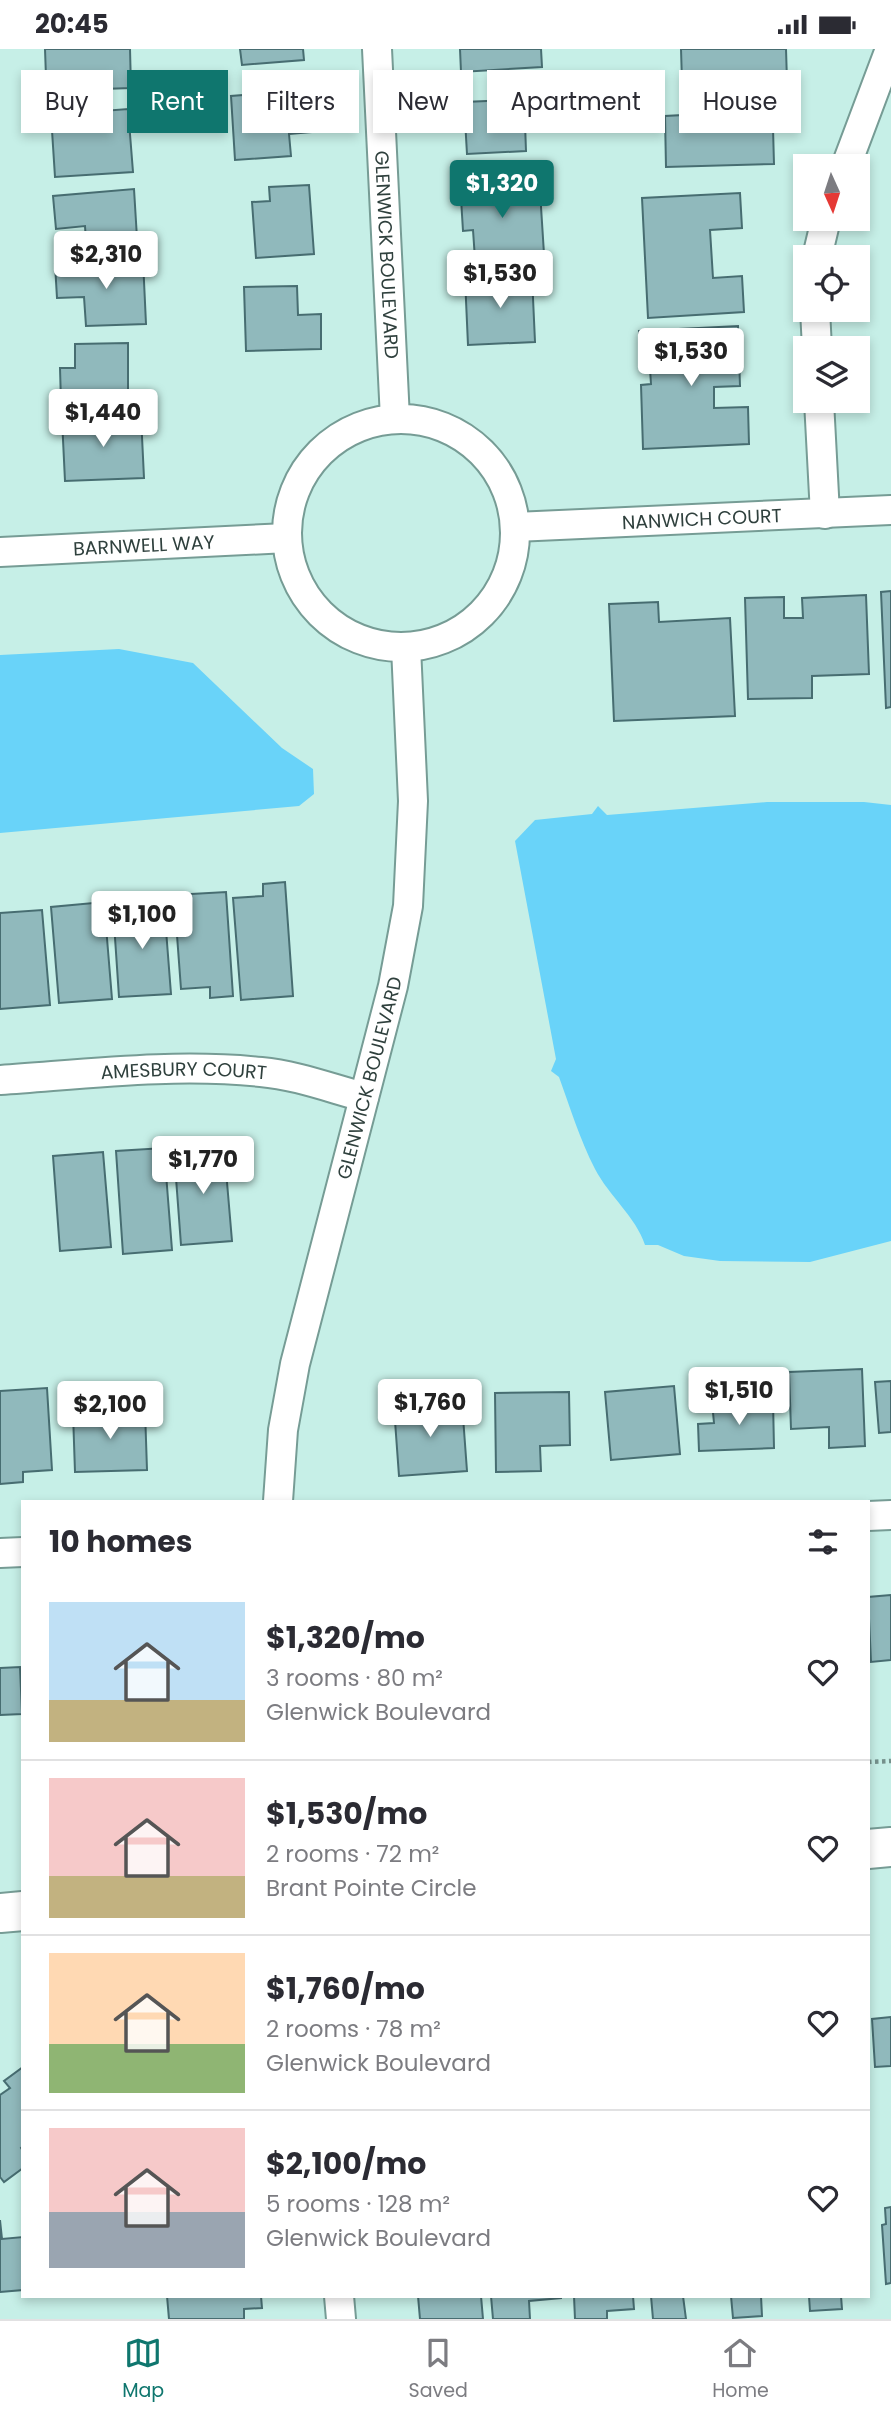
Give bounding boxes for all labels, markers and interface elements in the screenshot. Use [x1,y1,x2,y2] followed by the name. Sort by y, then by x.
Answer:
[35,6,109,42] text: 20:45
[21,70,113,133] chip: Buy
[127,70,228,133] chip: Rent
[242,70,359,133] chip: Filters
[373,70,473,133] chip: New
[487,70,665,133] chip: Apartment
[679,70,801,133] chip: House
[368,150,405,360] street label: GLENWICK BOULEVARD
[793,154,870,231] north arrow
[793,154,870,413] map controls
[445,160,559,220] pin: $1,320
[466,167,538,199] text: $1,320
[49,231,163,291] pin: $2,310
[70,238,142,270] text: $2,310
[793,245,870,322] button: locate
[443,251,557,310] pin: $1,530
[463,257,537,289] text: $1,530
[634,329,748,388] pin: $1,530
[654,335,728,367] text: $1,530
[793,336,870,413] button: layers
[46,389,160,449] pin: $1,440
[65,396,141,428] text: $1,440
[621,502,782,536] street label: NANWICH COURT
[72,529,215,562] street label: BARNWELL WAY
[85,891,199,951] pin: $1,100
[107,898,177,930] text: $1,100
[330,974,409,1182] street label: GLENWICK BOULEVARD
[100,1056,268,1086] street label: AMESBURY COURT
[146,1137,260,1196] pin: $1,770
[168,1143,238,1175] text: $1,770
[682,1367,796,1427] pin: $1,510
[705,1374,773,1406] text: $1,510
[373,1379,487,1439] pin: $1,760
[53,1381,167,1441] pin: $2,100
[394,1386,466,1418] text: $1,760
[73,1388,147,1420] text: $2,100
[49,1520,193,1563] text: 10 homes
[804,1523,842,1561] icon: filters
[266,1616,425,1659] text: $1,320/mo
[105,1630,189,1714] icon: home
[804,1653,842,1691] icon: heart
[266,1662,443,1694] text: 3 rooms · 80 m²
[266,1696,491,1728] text: Glenwick Boulevard
[266,1792,427,1835] text: $1,530/mo
[105,1806,189,1890] icon: home
[804,1829,842,1867] icon: heart
[266,1838,439,1870] text: 2 rooms · 72 m²
[266,1872,477,1904] text: Brant Pointe Circle
[266,1967,425,2010] text: $1,760/mo
[105,1981,189,2065] icon: home
[804,2004,842,2042] icon: heart
[266,2013,441,2045] text: 2 rooms · 78 m²
[266,2047,491,2079] text: Glenwick Boulevard
[266,2142,426,2185] text: $2,100/mo
[105,2156,189,2240] icon: home
[804,2179,842,2217] icon: heart
[266,2188,450,2220] text: 5 rooms · 128 m²
[266,2222,491,2254] text: Glenwick Boulevard
[122,2334,164,2405] tab: Map
[409,2334,468,2405] tab: Saved
[712,2334,769,2405] tab: Home

